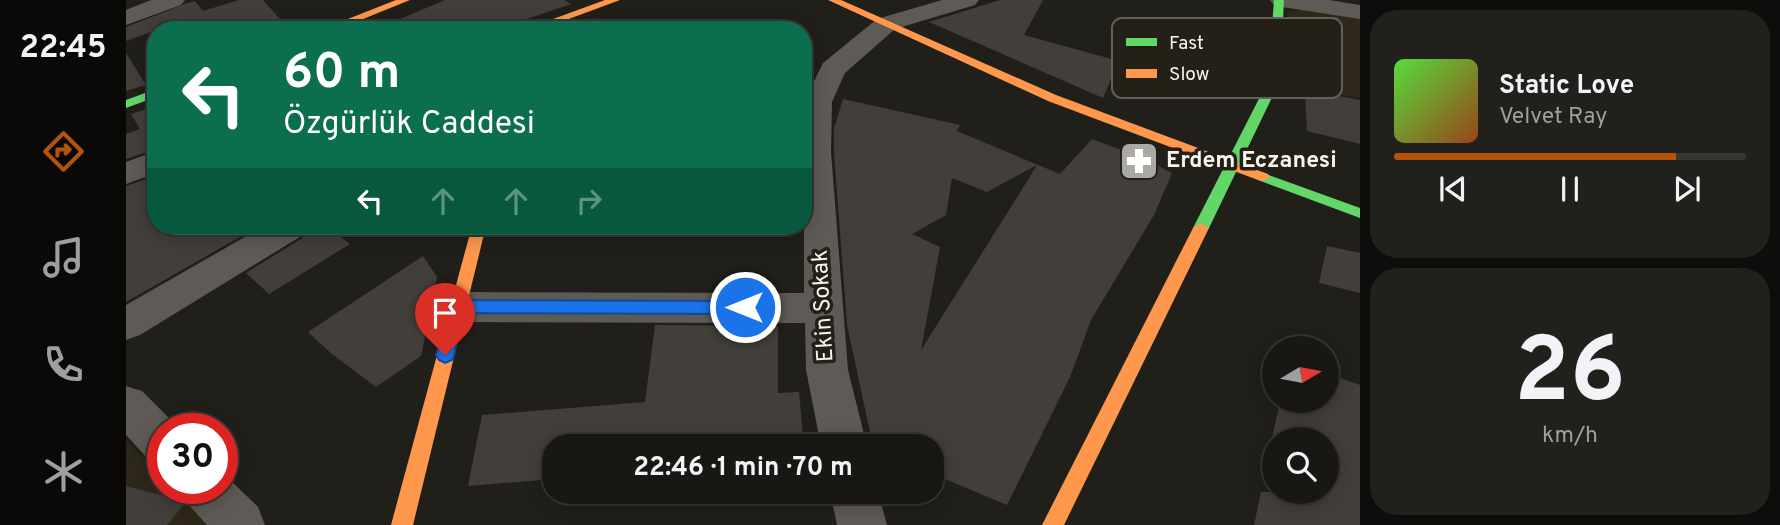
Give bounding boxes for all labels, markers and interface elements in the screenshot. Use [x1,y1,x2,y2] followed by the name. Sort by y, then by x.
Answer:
[1112,18,1342,98] legend
[19,29,107,69] text: 22:45
[1169,32,1204,56] text: Fast
[283,44,401,106] text: 60 m
[168,49,259,140] icon: left
[1169,63,1209,87] text: Slow
[1499,70,1634,103] text: Static Love
[1499,103,1607,132] text: Velvet Ray
[283,105,535,145] text: Özgürlük Caddesi
[39,127,88,176] icon: directions
[1118,140,1160,182] pharmacy icon: Erdem Eczanesi
[1166,147,1337,176] place label: Erdem Eczanesi
[1434,170,1472,208] icon: previous
[1551,170,1589,208] icon: pause
[1668,170,1706,208] icon: next
[351,182,389,220] icon: left
[424,182,462,220] icon: ahead
[497,182,535,220] icon: ahead
[570,182,608,220] icon: right
[39,233,88,282] icon: music
[807,249,841,363] street label: Ekin Sokak
[708,270,782,344] position arrow
[415,283,475,355] pin
[426,294,464,332] icon: arrive
[1514,319,1626,434] text: 26
[1262,336,1339,413] north arrow
[1262,336,1339,504] map controls
[39,340,88,389] icon: phone
[147,413,238,504] speed limit sign: 30
[1542,422,1598,451] text: km/h
[1262,427,1339,504] button: search
[39,447,88,496] icon: climate
[633,452,853,485] text: 22:46 · 1 min · 70 m

